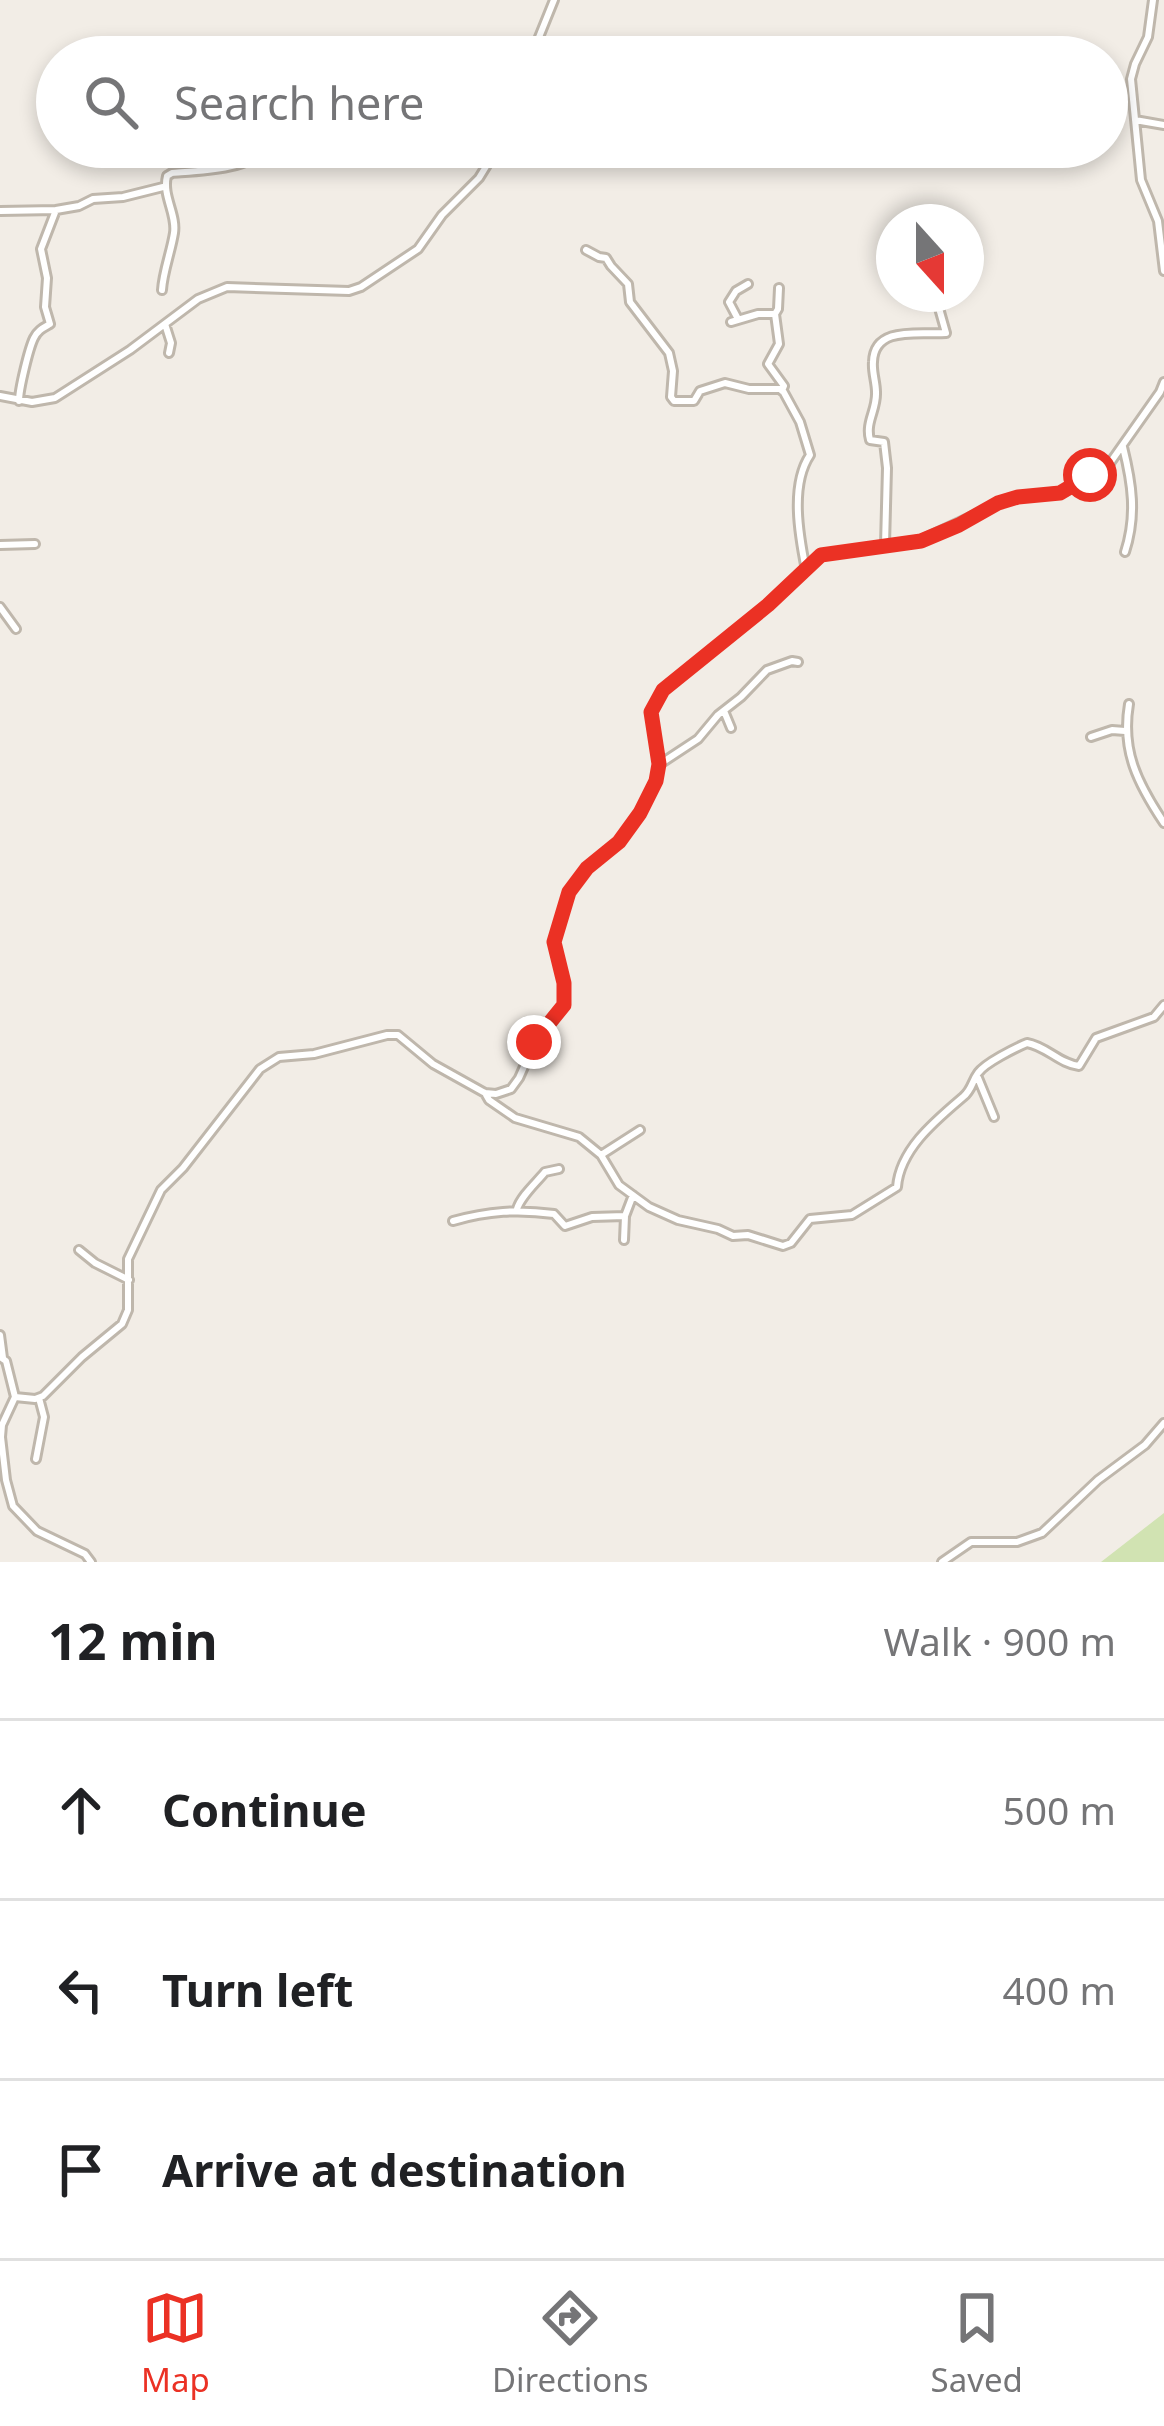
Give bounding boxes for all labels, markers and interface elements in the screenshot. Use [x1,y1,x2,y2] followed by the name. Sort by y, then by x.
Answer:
[36,36,1128,168] search box
[78,69,144,135] icon: search
[174,72,424,133] text: Search here
[876,204,984,312] north arrow
[1063,448,1117,502] route start
[507,1015,561,1069] route end
[48,1605,218,1675] text: 12 min
[883,1614,1116,1667] text: Walk · 900 m
[48,1777,114,1843] icon: ahead
[162,1779,367,1840] text: Continue
[1002,1783,1116,1836] text: 500 m
[48,1957,114,2023] icon: left
[162,1959,353,2020] text: Turn left
[1002,1963,1116,2016] text: 400 m
[48,2137,114,2203] icon: arrive
[162,2139,627,2200] text: Arrive at destination
[141,2285,210,2402] tab: Map
[492,2285,649,2402] tab: Directions
[931,2285,1023,2402] tab: Saved

